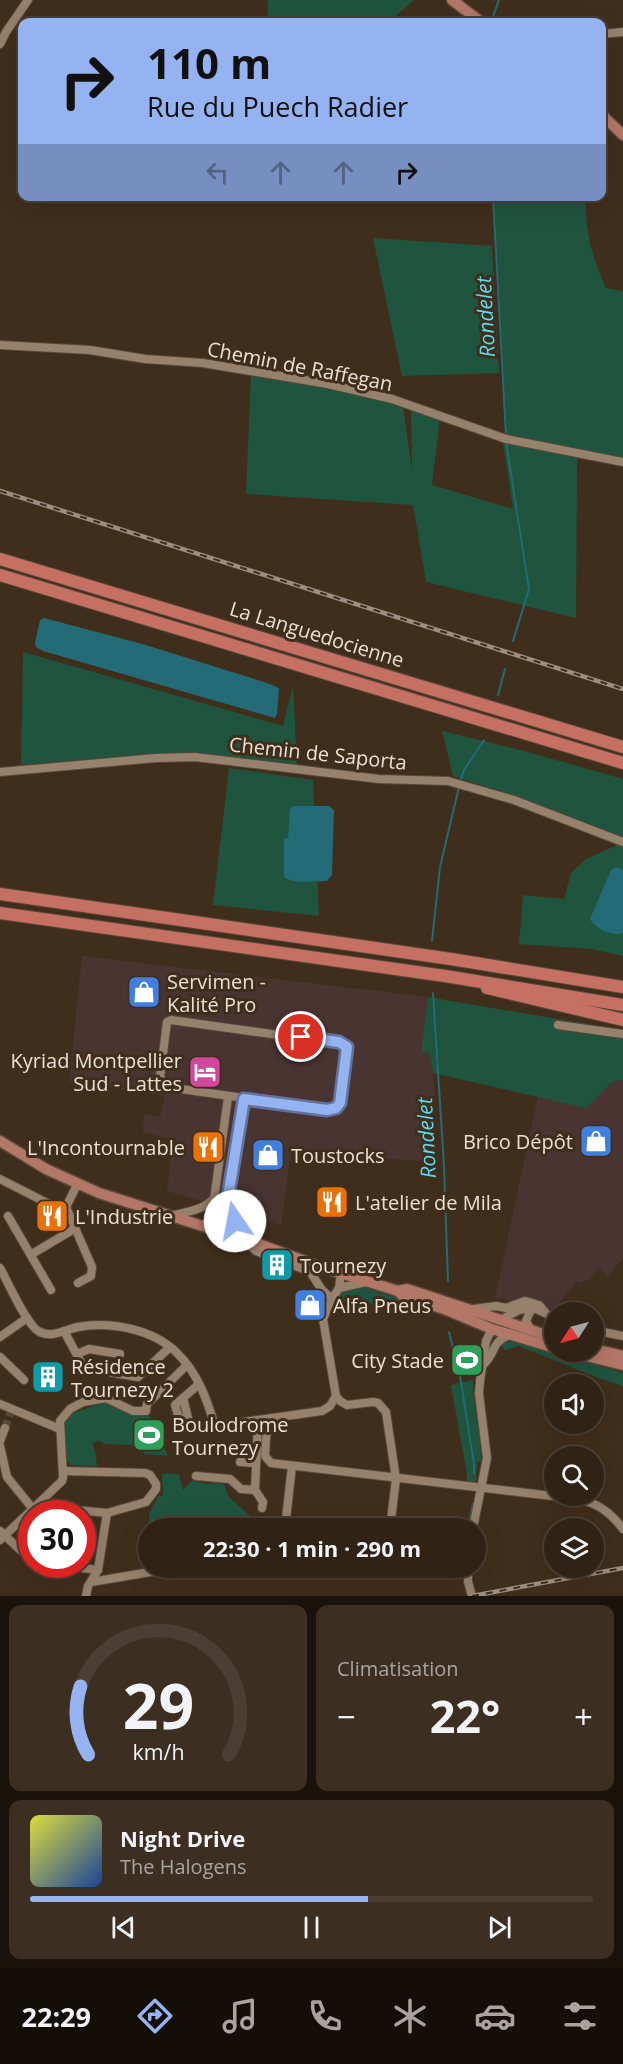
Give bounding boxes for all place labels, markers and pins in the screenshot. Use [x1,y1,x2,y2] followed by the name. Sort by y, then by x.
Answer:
[167,968,266,1018] place label: Servimen - Kalité Pro
[126,974,162,1010] shop icon: Servimen - Kalité Pro
[275,1011,326,1062] pin
[11,1047,182,1097] place label: Kyriad Montpellier Sud - Lattes
[187,1054,223,1090] hotel icon: Kyriad Montpellier Sud - Lattes
[578,1123,614,1159] shop icon: Brico Dépôt
[463,1128,573,1155] place label: Brico Dépôt
[190,1129,226,1165] restaurant icon: L'Incontournable
[27,1134,185,1161] place label: L'Incontournable
[250,1137,286,1173] shop icon: Toustocks
[291,1142,385,1169] place label: Toustocks
[314,1184,350,1220] restaurant icon: L'atelier de Mila
[355,1189,502,1216] place label: L'atelier de Mila
[34,1198,70,1234] restaurant icon: L'Industrie
[75,1203,173,1230] place label: L'Industrie
[259,1247,295,1283] building icon: Tournezy
[300,1252,387,1279] place label: Tournezy
[292,1287,328,1323] shop icon: Alfa Pneus
[333,1292,431,1319] place label: Alfa Pneus
[449,1342,485,1378] sports icon: City Stade
[351,1347,444,1374] place label: City Stade
[71,1353,174,1403] place label: Résidence Tournezy 2
[30,1359,66,1395] building icon: Résidence Tournezy 2
[172,1411,288,1461] place label: Boulodrome Tournezy
[131,1417,167,1453] sports icon: Boulodrome Tournezy

